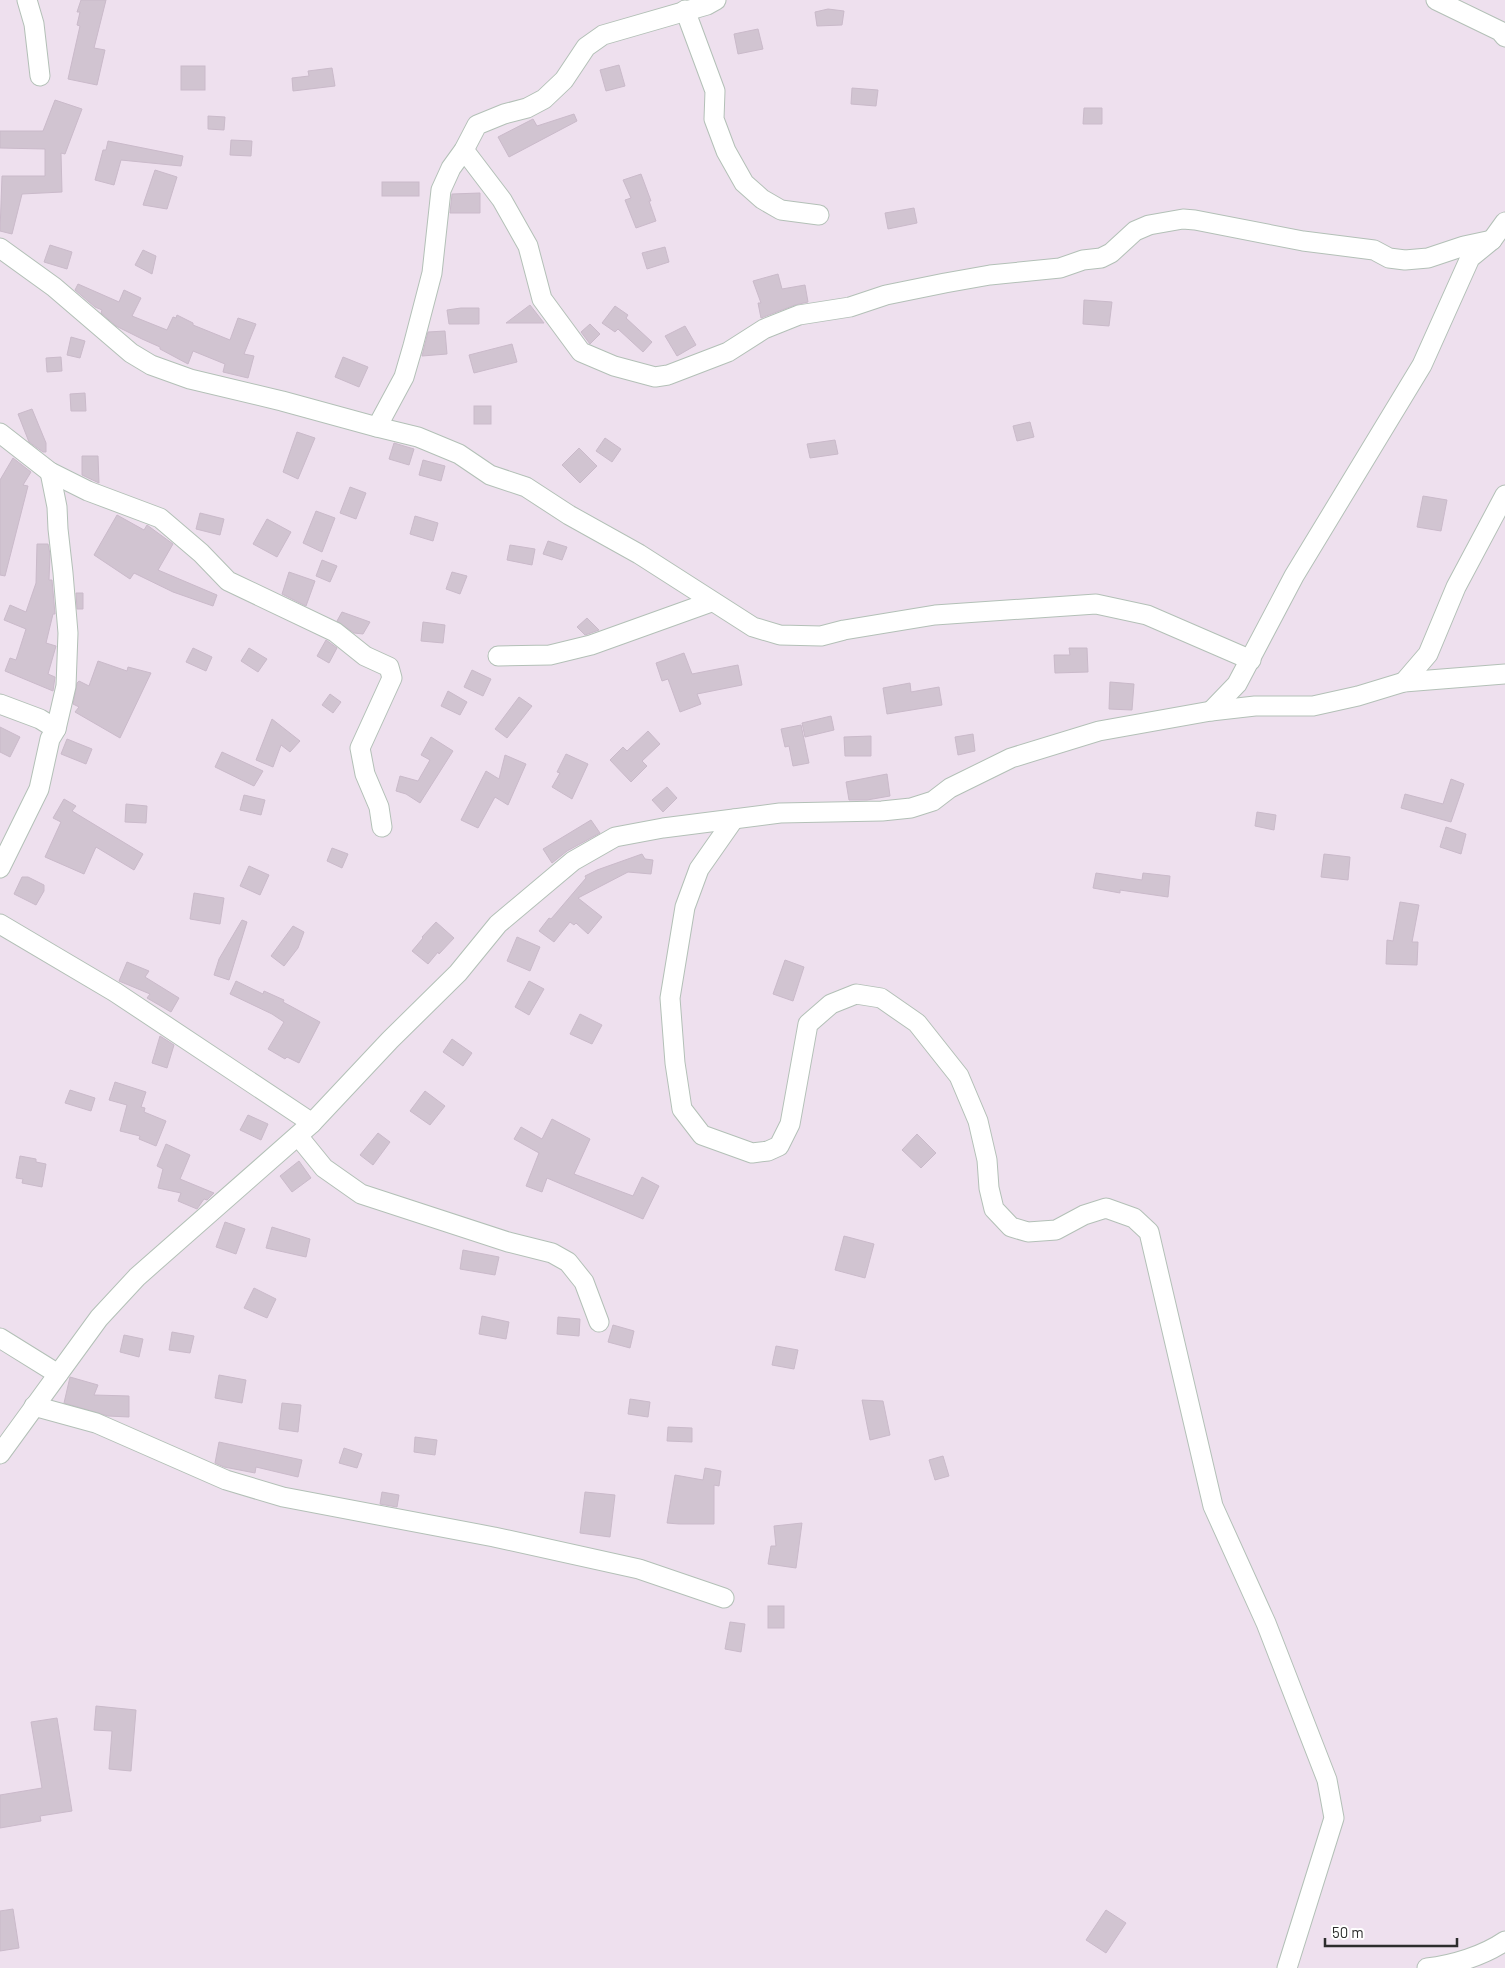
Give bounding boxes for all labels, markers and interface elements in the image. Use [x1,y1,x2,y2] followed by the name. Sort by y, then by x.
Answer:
[1325,1916,1458,1948] scale bar
[1332,1923,1364,1941] text: 50 m

